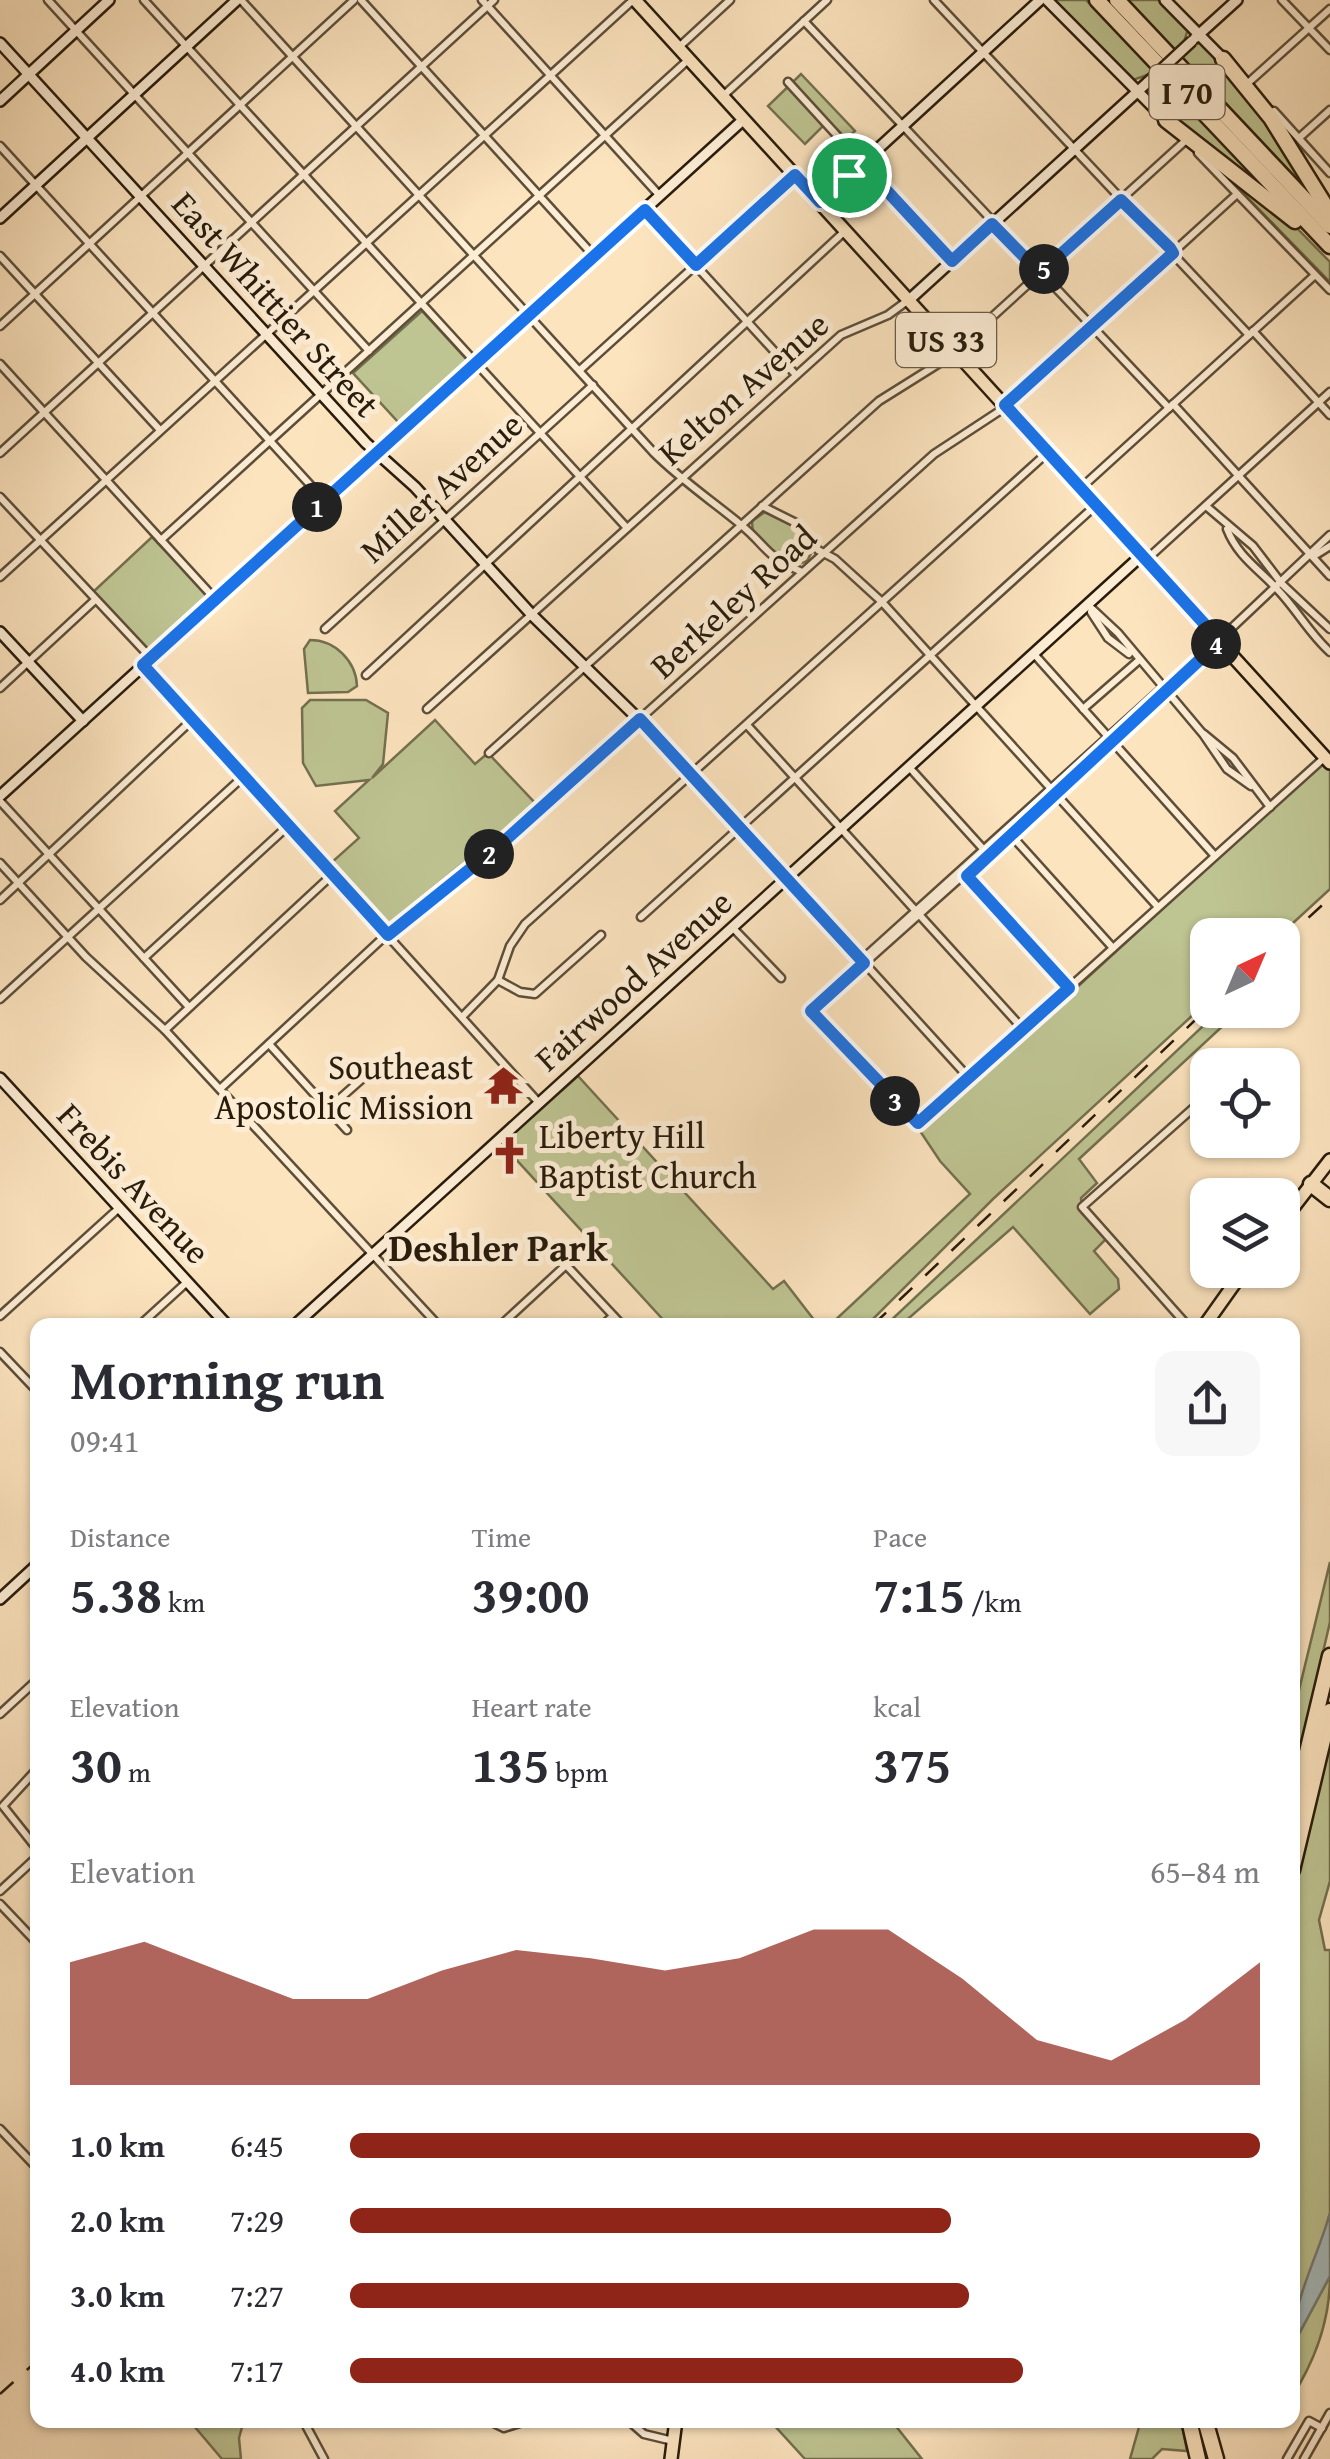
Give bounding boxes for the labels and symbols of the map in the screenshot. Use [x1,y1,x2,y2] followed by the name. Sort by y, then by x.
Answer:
[1150,65,1224,119] road number: I 70
[807,133,892,218] pin
[160,180,392,428] street label: East Whittier Street
[1019,244,1069,294] pin: 5
[646,299,840,477] street label: Kelton Avenue
[896,313,996,367] road number: US 33
[348,400,534,574] street label: Miller Avenue
[292,482,342,532] pin: 1
[638,512,828,690] street label: Berkeley Road
[1191,619,1241,669] pin: 4
[464,829,514,879] pin: 2
[523,877,743,1083] street label: Fairwood Avenue
[1190,918,1300,1028] north arrow
[214,1041,473,1132] place label: Southeast Apostolic Mission
[482,1065,524,1107] temple icon: Southeast Apostolic Mission
[870,1076,920,1126] pin: 3
[46,1091,222,1275] street label: Frebis Avenue
[539,1110,757,1201] place label: Liberty Hill Baptist Church
[488,1134,530,1176] church icon: Liberty Hill Baptist Church
[388,1219,608,1275] district label: Deshler Park

